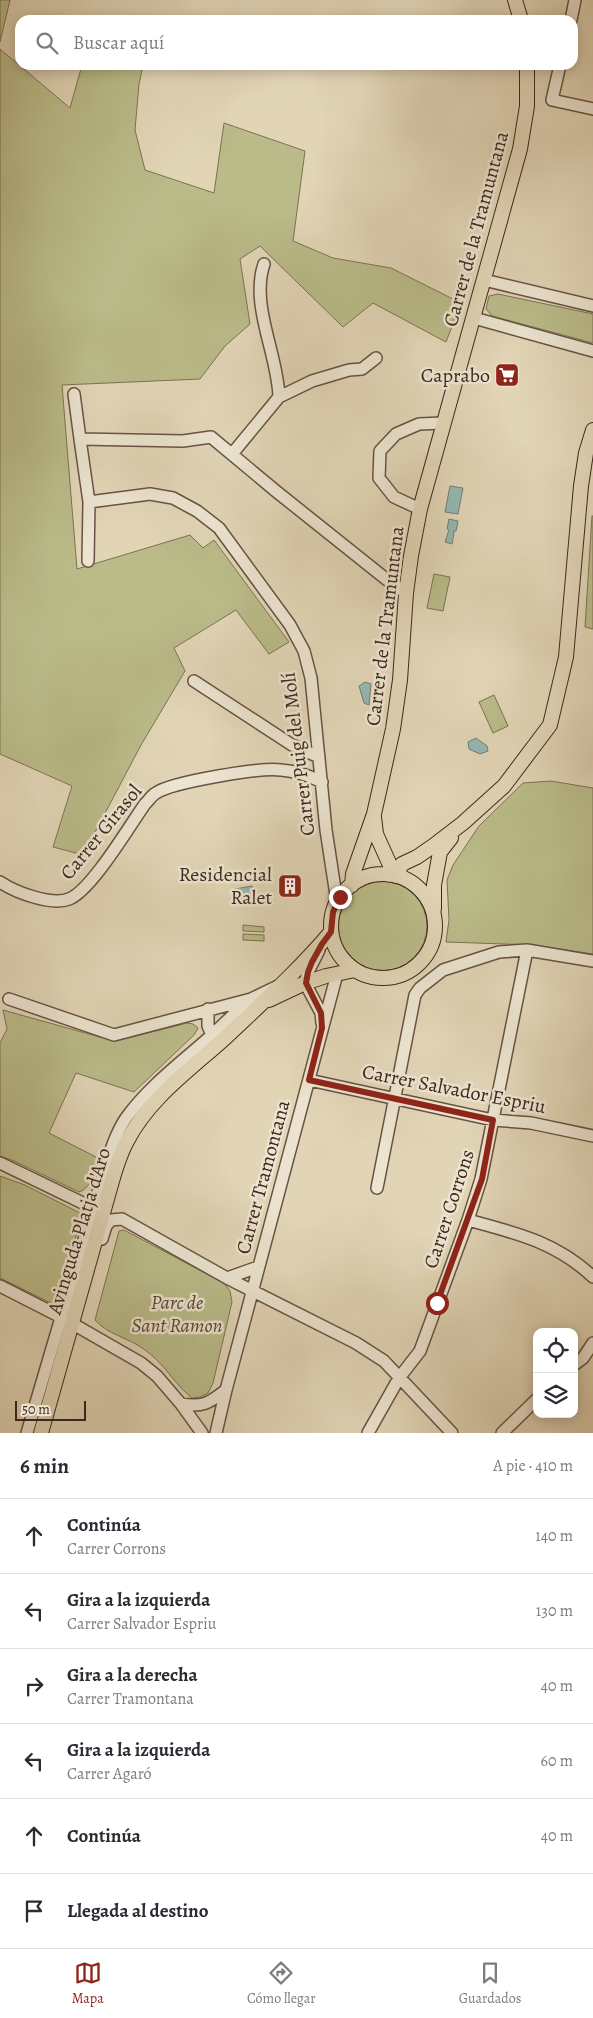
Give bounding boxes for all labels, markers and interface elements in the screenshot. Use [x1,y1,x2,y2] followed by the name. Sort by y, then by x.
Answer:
[15,15,578,70] search box
[33,29,61,57] icon: search
[73,30,164,56] text: Buscar aquí
[437,128,515,330] street label: Carrer de la Tramuntana
[421,362,490,389] place label: Caprabo
[494,362,520,388] supermarket icon: Caprabo
[359,524,411,727] street label: Carrer de la Tramuntana
[275,671,321,837] street label: Carrer Puig del Molí
[54,778,148,885] street label: Carrer Girasol
[179,861,272,911] place label: Residencial Ralet
[277,873,303,899] building icon: Residencial Ralet
[329,886,352,909] route end
[360,1058,548,1120] street label: Carrer Salvador Espriu
[229,1096,297,1257] street label: Carrer Tramontana
[41,1144,117,1318] street label: Avinguda Platja d'Aro
[417,1146,481,1272] street label: Carrer Corrons
[131,1289,223,1339] park label: Parc de Sant Ramon
[426,1292,449,1315] route start
[533,1328,578,1418] map controls
[533,1328,578,1373] button: locate
[533,1373,578,1418] button: layers
[15,1398,86,1421] scale bar
[22,1400,50,1419] text: 50 m
[20,1452,69,1480] text: 6 min
[493,1455,573,1477] text: A pie · 410 m
[67,1512,141,1538] text: Continúa
[20,1522,48,1550] icon: ahead
[535,1525,573,1547] text: 140 m
[67,1538,166,1560] text: Carrer Corrons
[67,1587,210,1613] text: Gira a la izquierda
[20,1597,48,1625] icon: left
[536,1600,573,1622] text: 130 m
[67,1613,216,1635] text: Carrer Salvador Espriu
[67,1662,198,1688] text: Gira a la derecha
[20,1672,48,1700] icon: right
[541,1675,573,1697] text: 40 m
[67,1688,194,1710] text: Carrer Tramontana
[67,1737,210,1763] text: Gira a la izquierda
[20,1747,48,1775] icon: left
[541,1750,573,1772] text: 60 m
[67,1763,152,1785] text: Carrer Agaró
[20,1822,48,1850] icon: ahead
[67,1823,141,1849] text: Continúa
[541,1825,573,1847] text: 40 m
[20,1897,48,1925] icon: arrive
[67,1898,209,1924] text: Llegada al destino
[72,1959,104,2008] tab: Mapa
[247,1959,316,2008] tab: Cómo llegar
[459,1959,521,2008] tab: Guardados

